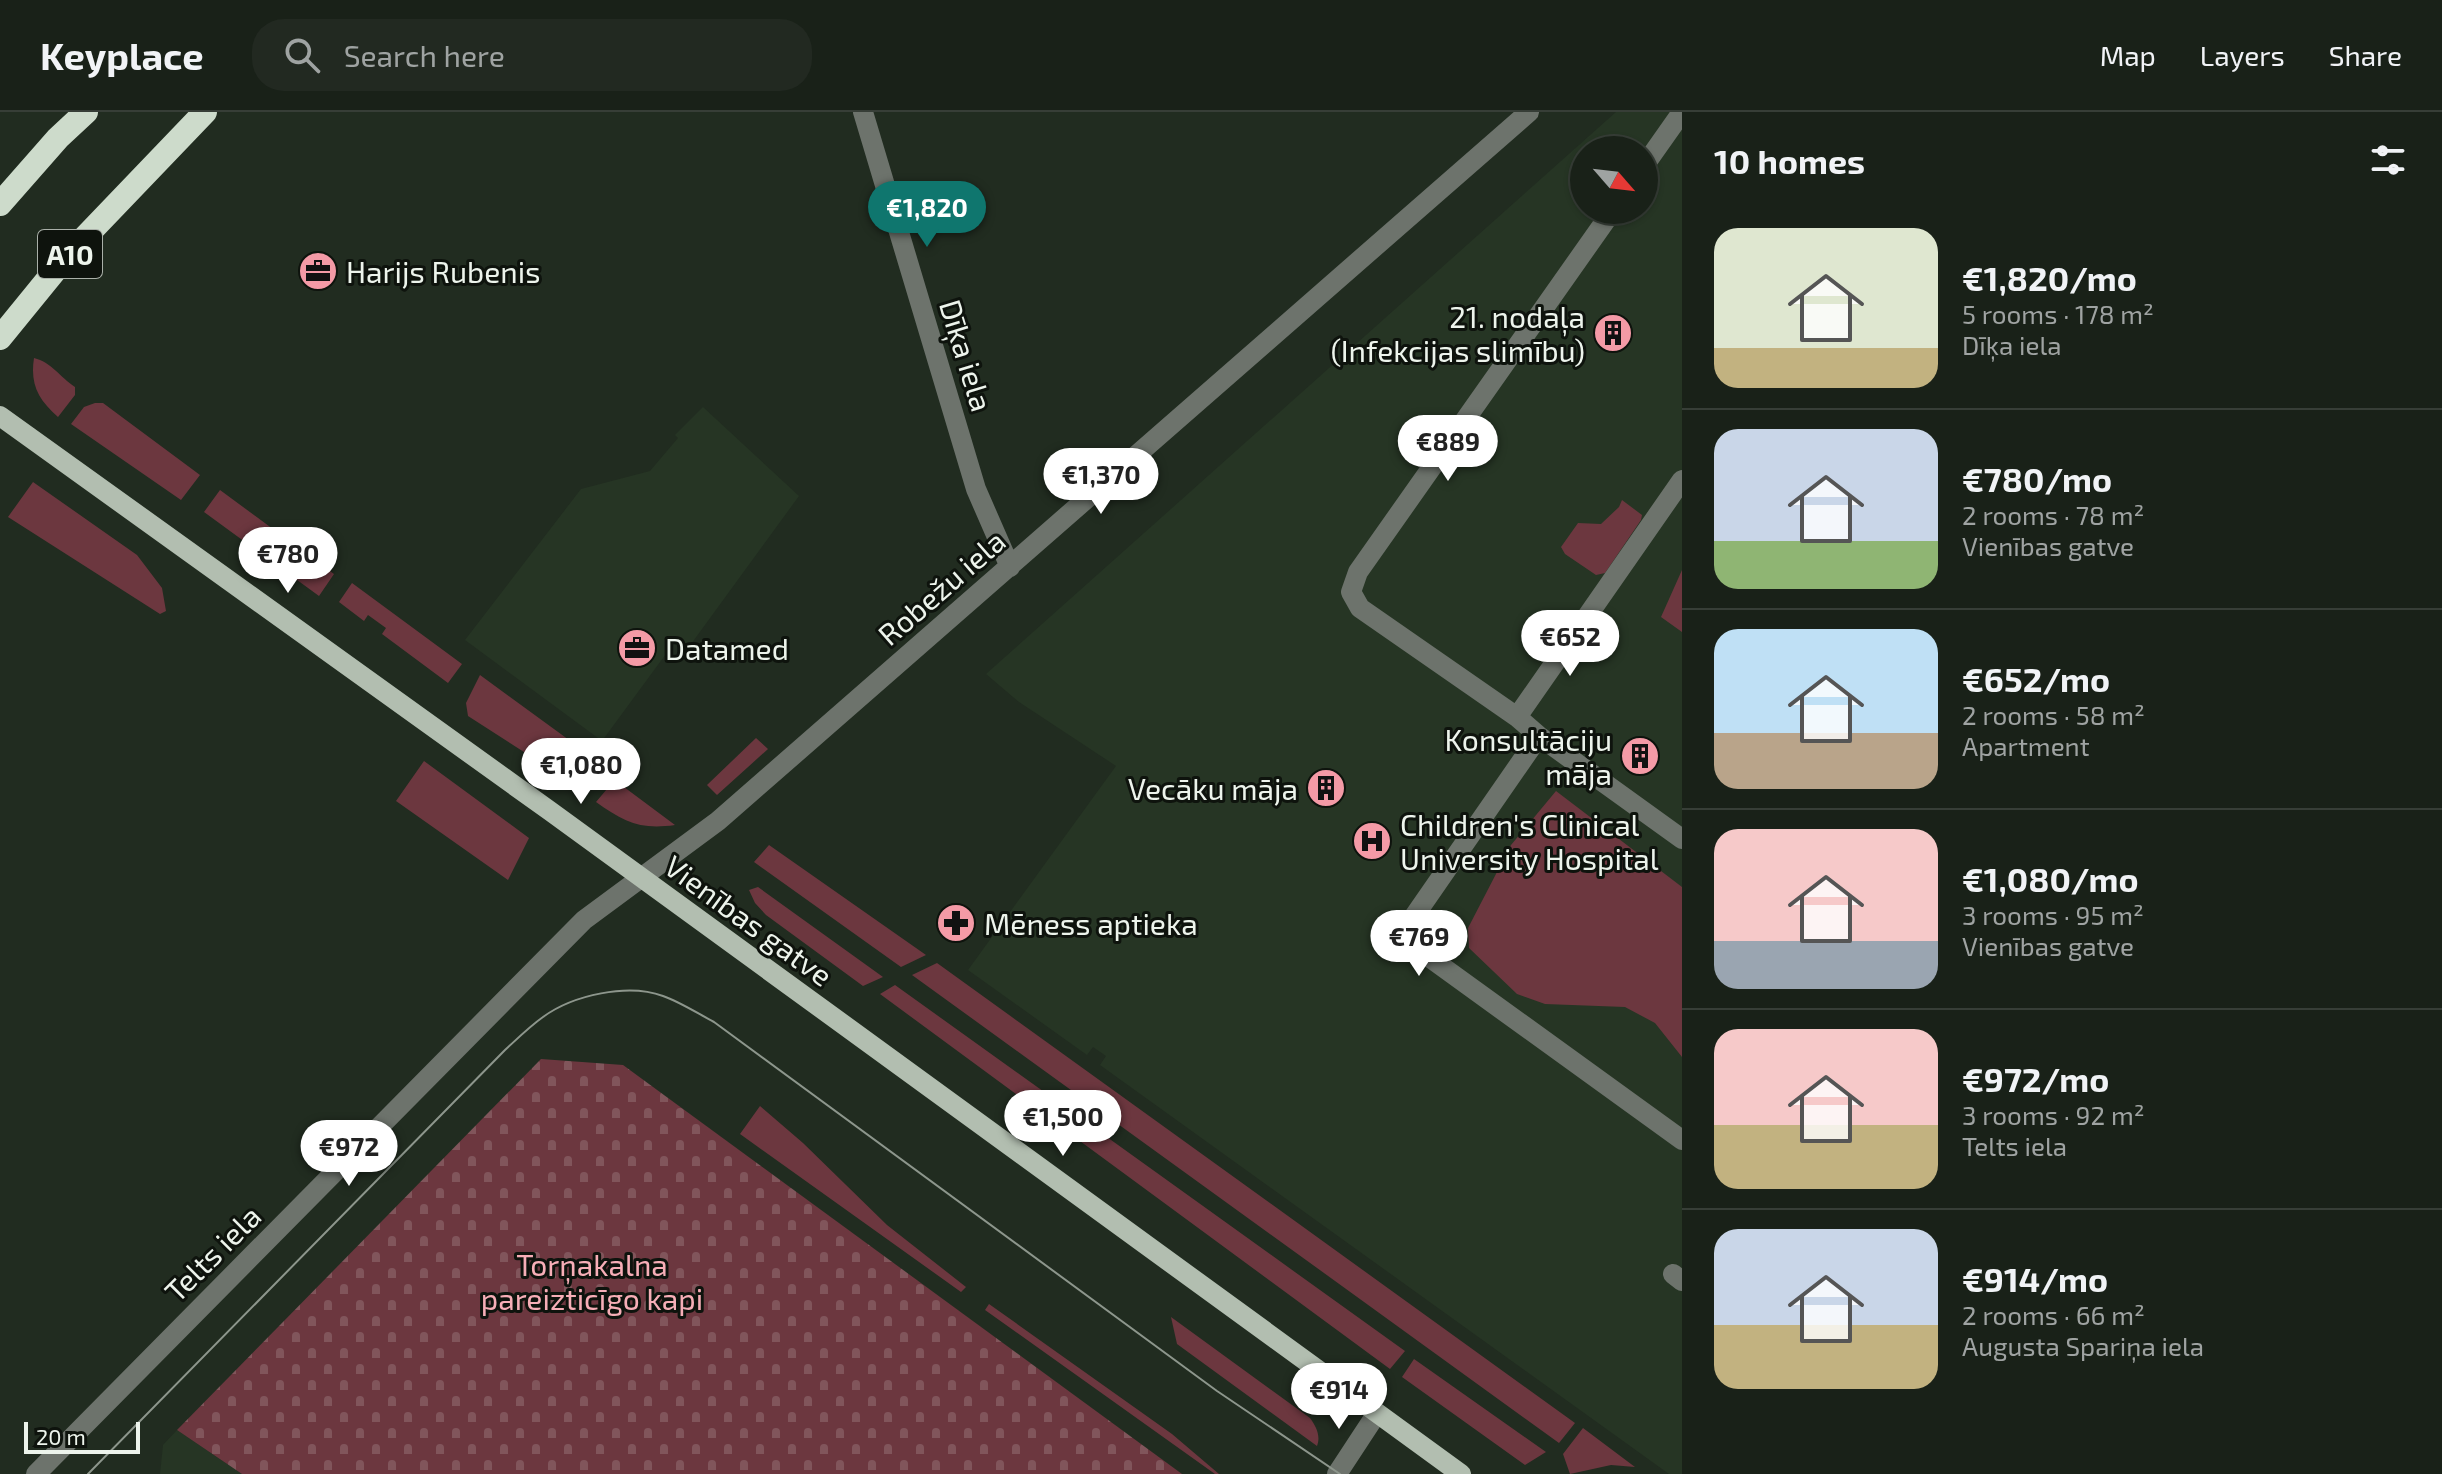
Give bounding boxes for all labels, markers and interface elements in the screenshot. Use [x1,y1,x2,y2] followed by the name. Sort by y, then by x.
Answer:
[252,19,812,91] search box
[40,32,204,78] text: Keyplace
[280,33,324,77] icon: search
[344,37,505,73] text: Search here
[2100,38,2156,72] text: Map
[2200,38,2285,72] text: Layers
[2329,38,2402,72] text: Share
[1570,136,1658,224] north arrow
[1570,136,1658,224] map controls
[2366,138,2410,182] icon: filters
[1714,140,1865,181] text: 10 homes
[862,181,992,249] pin: €1,820
[886,191,968,222] text: €1,820
[38,230,102,278] road number: A10
[297,250,339,292] office icon: Harijs Rubenis
[346,253,540,289] place label: Harijs Rubenis
[1962,257,2137,298] text: €1,820/mo
[1778,260,1874,356] icon: home
[930,295,1001,416] street label: Dīķa iela
[1331,298,1585,368] place label: 21. nodaļa (Infekcijas slimību)
[1962,298,2154,329] text: 5 rooms · 178 m²
[1592,312,1634,354] building icon: 21. nodaļa (Infekcijas slimību)
[1962,329,2061,360] text: Dīķa iela
[1401,415,1495,483] pin: €889
[1416,425,1480,456] text: €889
[1036,448,1166,516] pin: €1,370
[1061,458,1141,489] text: €1,370
[1962,458,2112,499] text: €780/mo
[1778,461,1874,557] icon: home
[1962,499,2144,530] text: 2 rooms · 78 m²
[870,522,1012,652] street label: Robežu iela
[241,527,335,595] pin: €780
[1962,530,2134,561] text: Vienības gatve
[256,537,320,568] text: €780
[1523,610,1617,678] pin: €652
[1539,620,1601,651] text: €652
[616,627,658,669] office icon: Datamed
[665,630,789,666] place label: Datamed
[1962,658,2110,699] text: €652/mo
[1778,661,1874,757] icon: home
[1962,699,2145,730] text: 2 rooms · 58 m²
[1445,721,1612,791] place label: Konsultāciju māja
[1962,730,2090,761] text: Apartment
[1619,735,1661,777] building icon: Konsultāciju māja
[516,738,646,806] pin: €1,080
[539,748,623,779] text: €1,080
[1305,767,1347,809] building icon: Vecāku māja
[1128,770,1298,806] place label: Vecāku māja
[1400,806,1659,876] place label: Children's Clinical University Hospital
[1351,820,1393,862] hospital icon: Children's Clinical University Hospital
[658,847,840,993] street label: Vienības gatve
[1962,858,2139,899] text: €1,080/mo
[1778,861,1874,957] icon: home
[1962,899,2144,930] text: 3 rooms · 95 m²
[935,902,977,944] pharmacy icon: Mēness aptieka
[984,905,1198,941] place label: Mēness aptieka
[1372,910,1466,978] pin: €769
[1388,920,1450,951] text: €769
[1962,930,2134,961] text: Vienības gatve
[1962,1058,2109,1099] text: €972/mo
[1778,1061,1874,1157] icon: home
[998,1090,1128,1158] pin: €1,500
[1962,1099,2144,1130] text: 3 rooms · 92 m²
[1022,1100,1104,1131] text: €1,500
[302,1120,396,1188] pin: €972
[319,1130,379,1161] text: €972
[1962,1130,2067,1161] text: Telts iela
[156,1197,268,1309] street label: Telts iela
[481,1246,703,1316] park label: Torņakalna pareizticīgo kapi
[1962,1258,2108,1299] text: €914/mo
[1778,1261,1874,1357] icon: home
[1962,1299,2145,1330] text: 2 rooms · 66 m²
[1962,1330,2204,1361] text: Augusta Spariņa iela
[1292,1363,1386,1431] pin: €914
[1309,1373,1369,1404] text: €914
[24,1418,140,1454] scale bar
[36,1423,86,1449] text: 20 m

